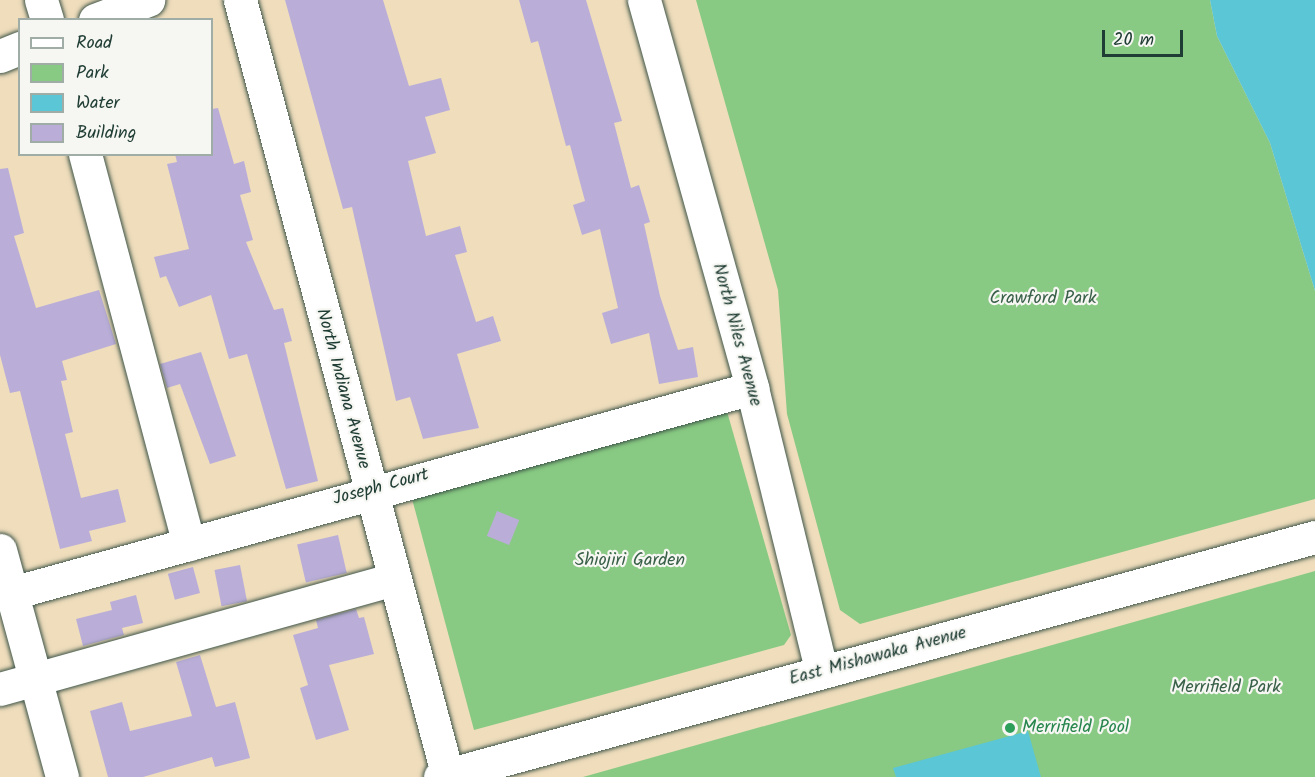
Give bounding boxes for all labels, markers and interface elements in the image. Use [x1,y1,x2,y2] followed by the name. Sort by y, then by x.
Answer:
[18,18,213,156] legend
[1105,18,1186,56] scale bar
[1113,26,1154,55] text: 20 m
[76,29,112,58] text: Road
[76,59,109,88] text: Park
[76,89,120,118] text: Water
[76,119,136,148] text: Building
[707,261,765,409] street label: North Niles Avenue
[990,288,1096,310] park label: Crawford Park
[310,306,374,472] street label: North Indiana Avenue
[331,465,431,511] street label: Joseph Court
[575,550,685,572] park label: Shiojiri Garden
[787,623,969,691] street label: East Mishawaka Avenue
[1171,677,1281,699] park label: Merrifield Park
[1022,717,1129,739] place label: Merrifield Pool
[1003,721,1017,735] marker: Merrifield Pool

